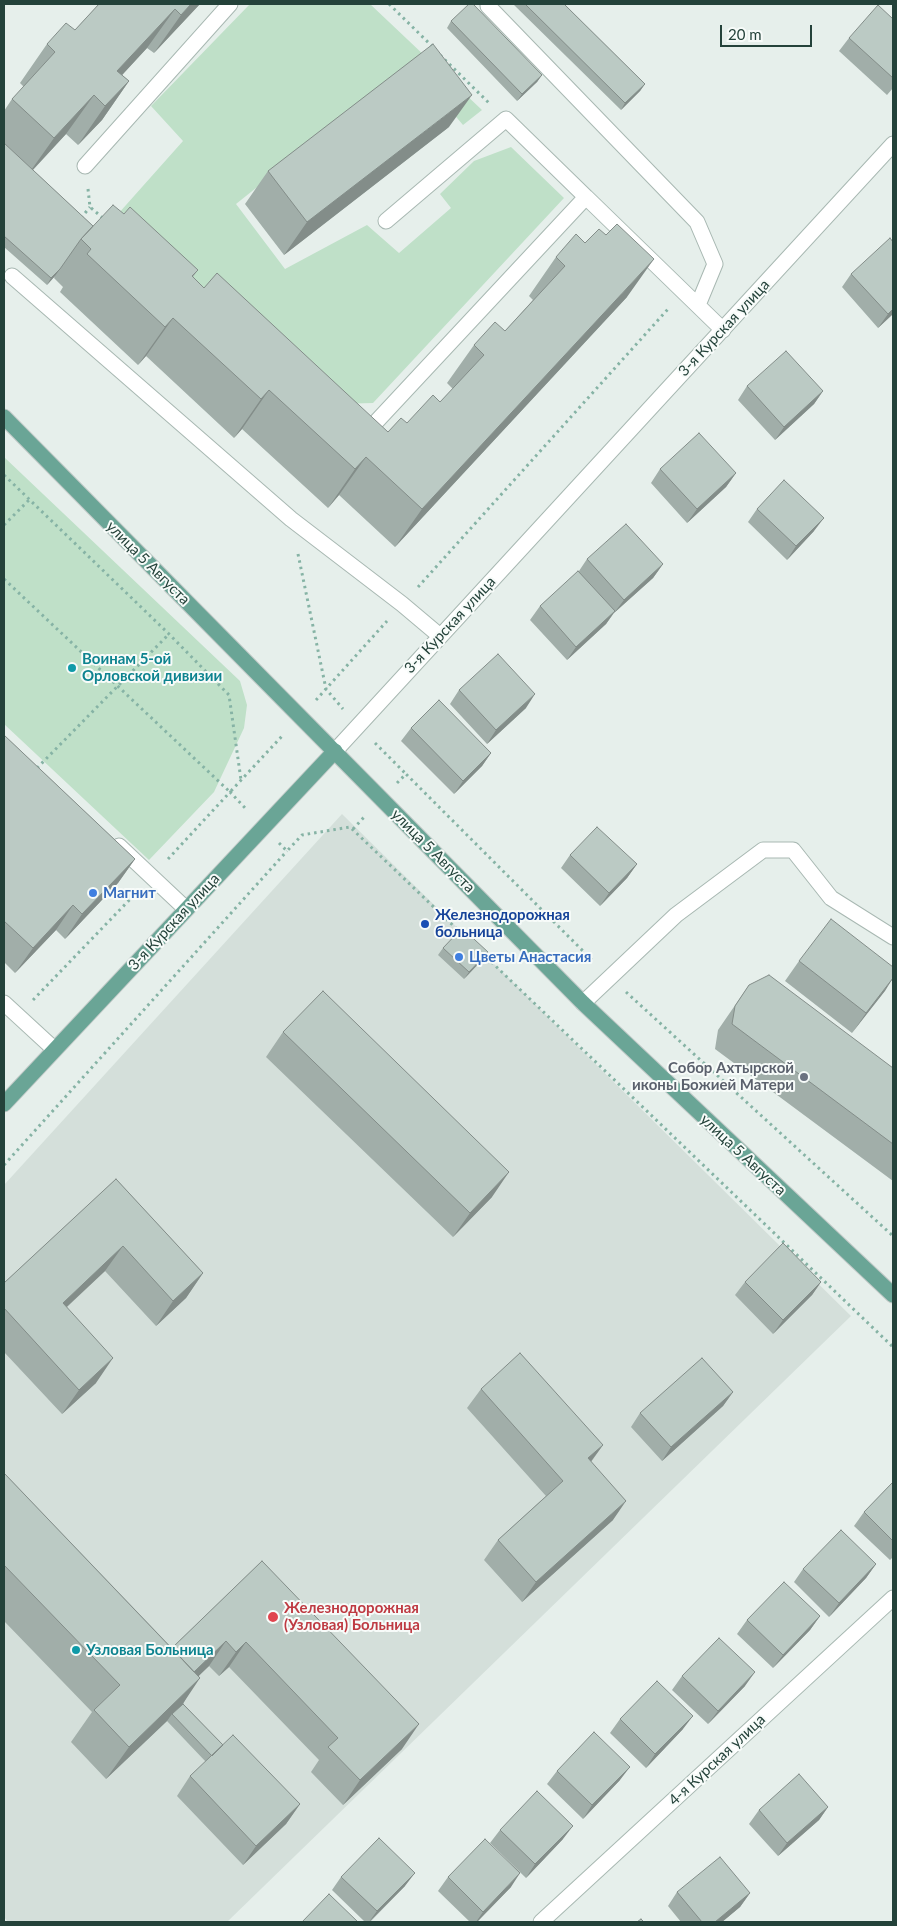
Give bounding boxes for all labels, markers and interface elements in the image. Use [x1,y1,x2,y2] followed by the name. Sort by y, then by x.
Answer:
[722,15,814,47] scale bar
[728,25,762,43] text: 20 m
[675,276,773,380] street label: 3-я Курская улица
[102,517,194,609] street label: улица 5 Августа
[401,573,499,677] street label: 3-я Курская улица
[82,650,222,685] place label: Воинам 5-ой Орловской дивизии
[66,662,78,674] marker: Воинам 5-ой Орловской дивизии
[387,805,479,897] street label: улица 5 Августа
[125,870,223,974] street label: 3-я Курская улица
[103,884,156,902] place label: Магнит
[87,887,99,899] marker: Магнит
[435,906,570,941] place label: Железнодорожная больница
[419,918,431,930] marker: Железнодорожная больница
[469,948,591,966] place label: Цветы Анастасия
[453,951,465,963] marker: Цветы Анастасия
[632,1059,794,1094] place label: Собор Ахтырской иконы Божией Матери
[798,1071,810,1083] marker: Собор Ахтырской иконы Божией Матери
[696,1111,790,1199] street label: улица 5 Августа
[284,1599,420,1634] place label: Железнодорожная (Узловая) Больница
[266,1610,280,1624] marker: Железнодорожная (Узловая) Больница
[86,1641,214,1659] place label: Узловая Больница
[70,1644,82,1656] marker: Узловая Больница
[665,1711,769,1809] street label: 4-я Курская улица

